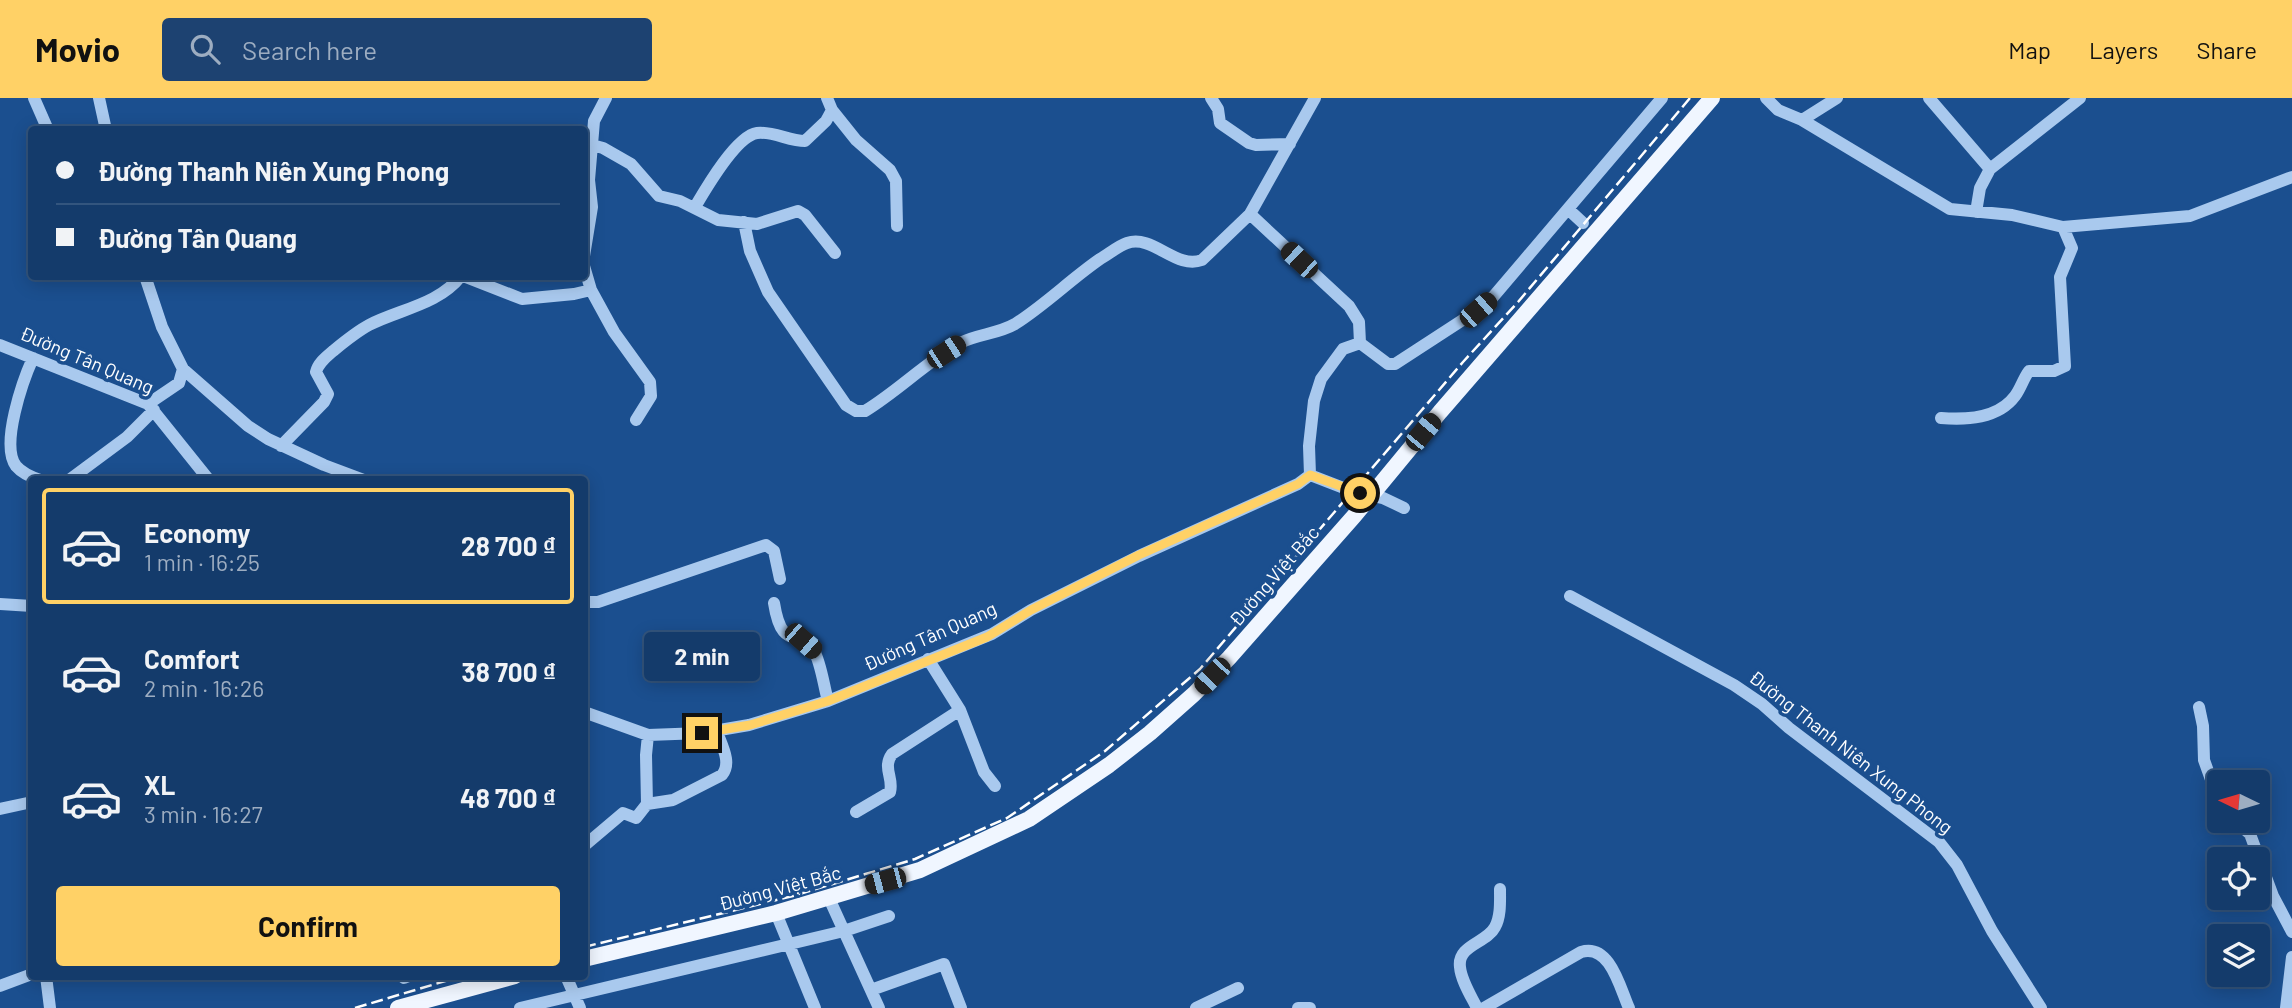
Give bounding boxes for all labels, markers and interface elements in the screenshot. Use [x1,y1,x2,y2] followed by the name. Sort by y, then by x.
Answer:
[162,18,652,81] search box
[35,29,120,69] text: Movio
[186,30,224,68] icon: search
[242,34,377,65] text: Search here
[2008,35,2051,64] text: Map
[2089,35,2158,64] text: Layers
[2196,35,2257,64] text: Share
[98,155,449,186] text: Đường Thanh Niên Xung Phong
[98,222,297,253] text: Đường Tân Quang
[1277,238,1322,282] car
[1456,288,1501,332] car
[17,321,157,398] street label: Đường Tân Quang
[923,332,970,372] car
[1402,409,1445,455] car
[1344,477,1376,509] route start
[60,515,123,578] icon: car
[144,517,250,548] text: Economy
[1224,521,1323,631] street label: Đường Việt Bắc
[461,530,556,561] text: 28 700 ₫
[144,548,260,576] text: 1 min · 16:25
[860,596,1000,675] street label: Đường Tân Quang
[781,619,826,663] car
[644,632,760,680] callout: 2 min
[60,641,123,704] icon: car
[674,642,730,670] text: 2 min
[144,643,240,674] text: Comfort
[1190,654,1235,698] car
[462,656,556,687] text: 38 700 ₫
[1745,665,1958,838] street label: Đường Thanh Niên Xung Phong
[144,674,264,702] text: 2 min · 16:26
[686,717,718,749] route end
[60,767,123,830] icon: car
[144,769,175,800] text: XL
[2207,770,2270,833] north arrow
[2207,770,2270,987] map controls
[460,782,556,813] text: 48 700 ₫
[144,800,263,828] text: 3 min · 16:27
[2207,847,2270,910] button: locate
[716,860,843,915] street label: Đường Việt Bắc
[862,865,909,897] car
[56,886,560,966] button: Confirm
[2207,924,2270,987] button: layers

